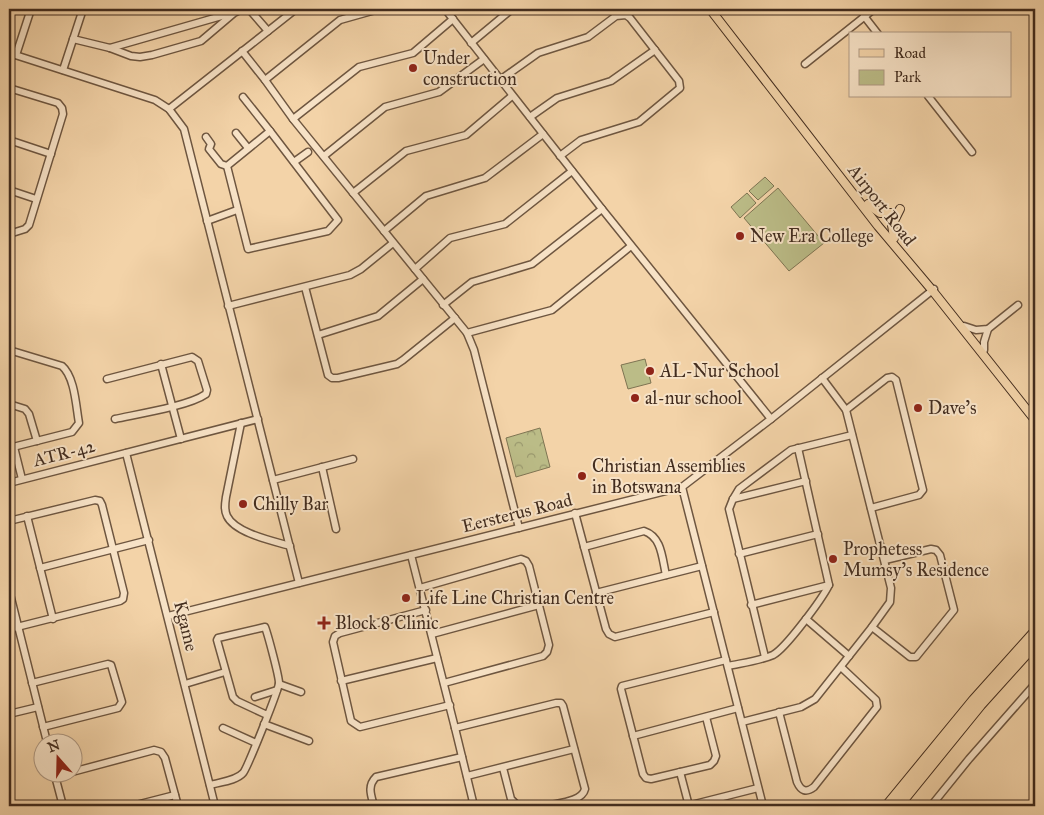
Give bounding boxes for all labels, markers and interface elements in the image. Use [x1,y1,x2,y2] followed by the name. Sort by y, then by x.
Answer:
[849,32,1012,98] legend
[894,44,926,62] text: Road
[423,47,517,90] place label: Under construction
[407,62,419,74] marker: Under construction
[894,68,921,86] text: Park
[843,159,921,250] street label: Airport Road
[750,225,874,248] place label: New Era College
[734,230,746,242] marker: New Era College
[659,360,779,382] place label: AL-Nur School
[644,365,656,377] marker: AL-Nur School
[645,387,742,409] place label: al-nur school
[629,392,641,404] marker: al-nur school
[928,397,976,419] place label: Dave's
[912,402,924,414] marker: Dave's
[30,435,97,472] street label: ATR-42
[592,455,745,498] place label: Christian Assemblies in Botswana
[576,470,588,482] marker: Christian Assemblies in Botswana
[460,489,574,537] street label: Eersterus Road
[253,493,328,515] place label: Chilly Bar
[237,498,249,510] marker: Chilly Bar
[843,538,989,581] place label: Prophetess Mumsy's Residence
[827,553,839,565] marker: Prophetess Mumsy's Residence
[416,587,614,609] place label: Life Line Christian Centre
[400,592,412,604] marker: Life Line Christian Centre
[168,598,203,654] street label: Kgame
[335,612,439,634] place label: Block 8 Clinic
[317,616,331,630] marker: Block 8 Clinic
[32,732,82,782] north arrow
[45,736,62,756] text: N

